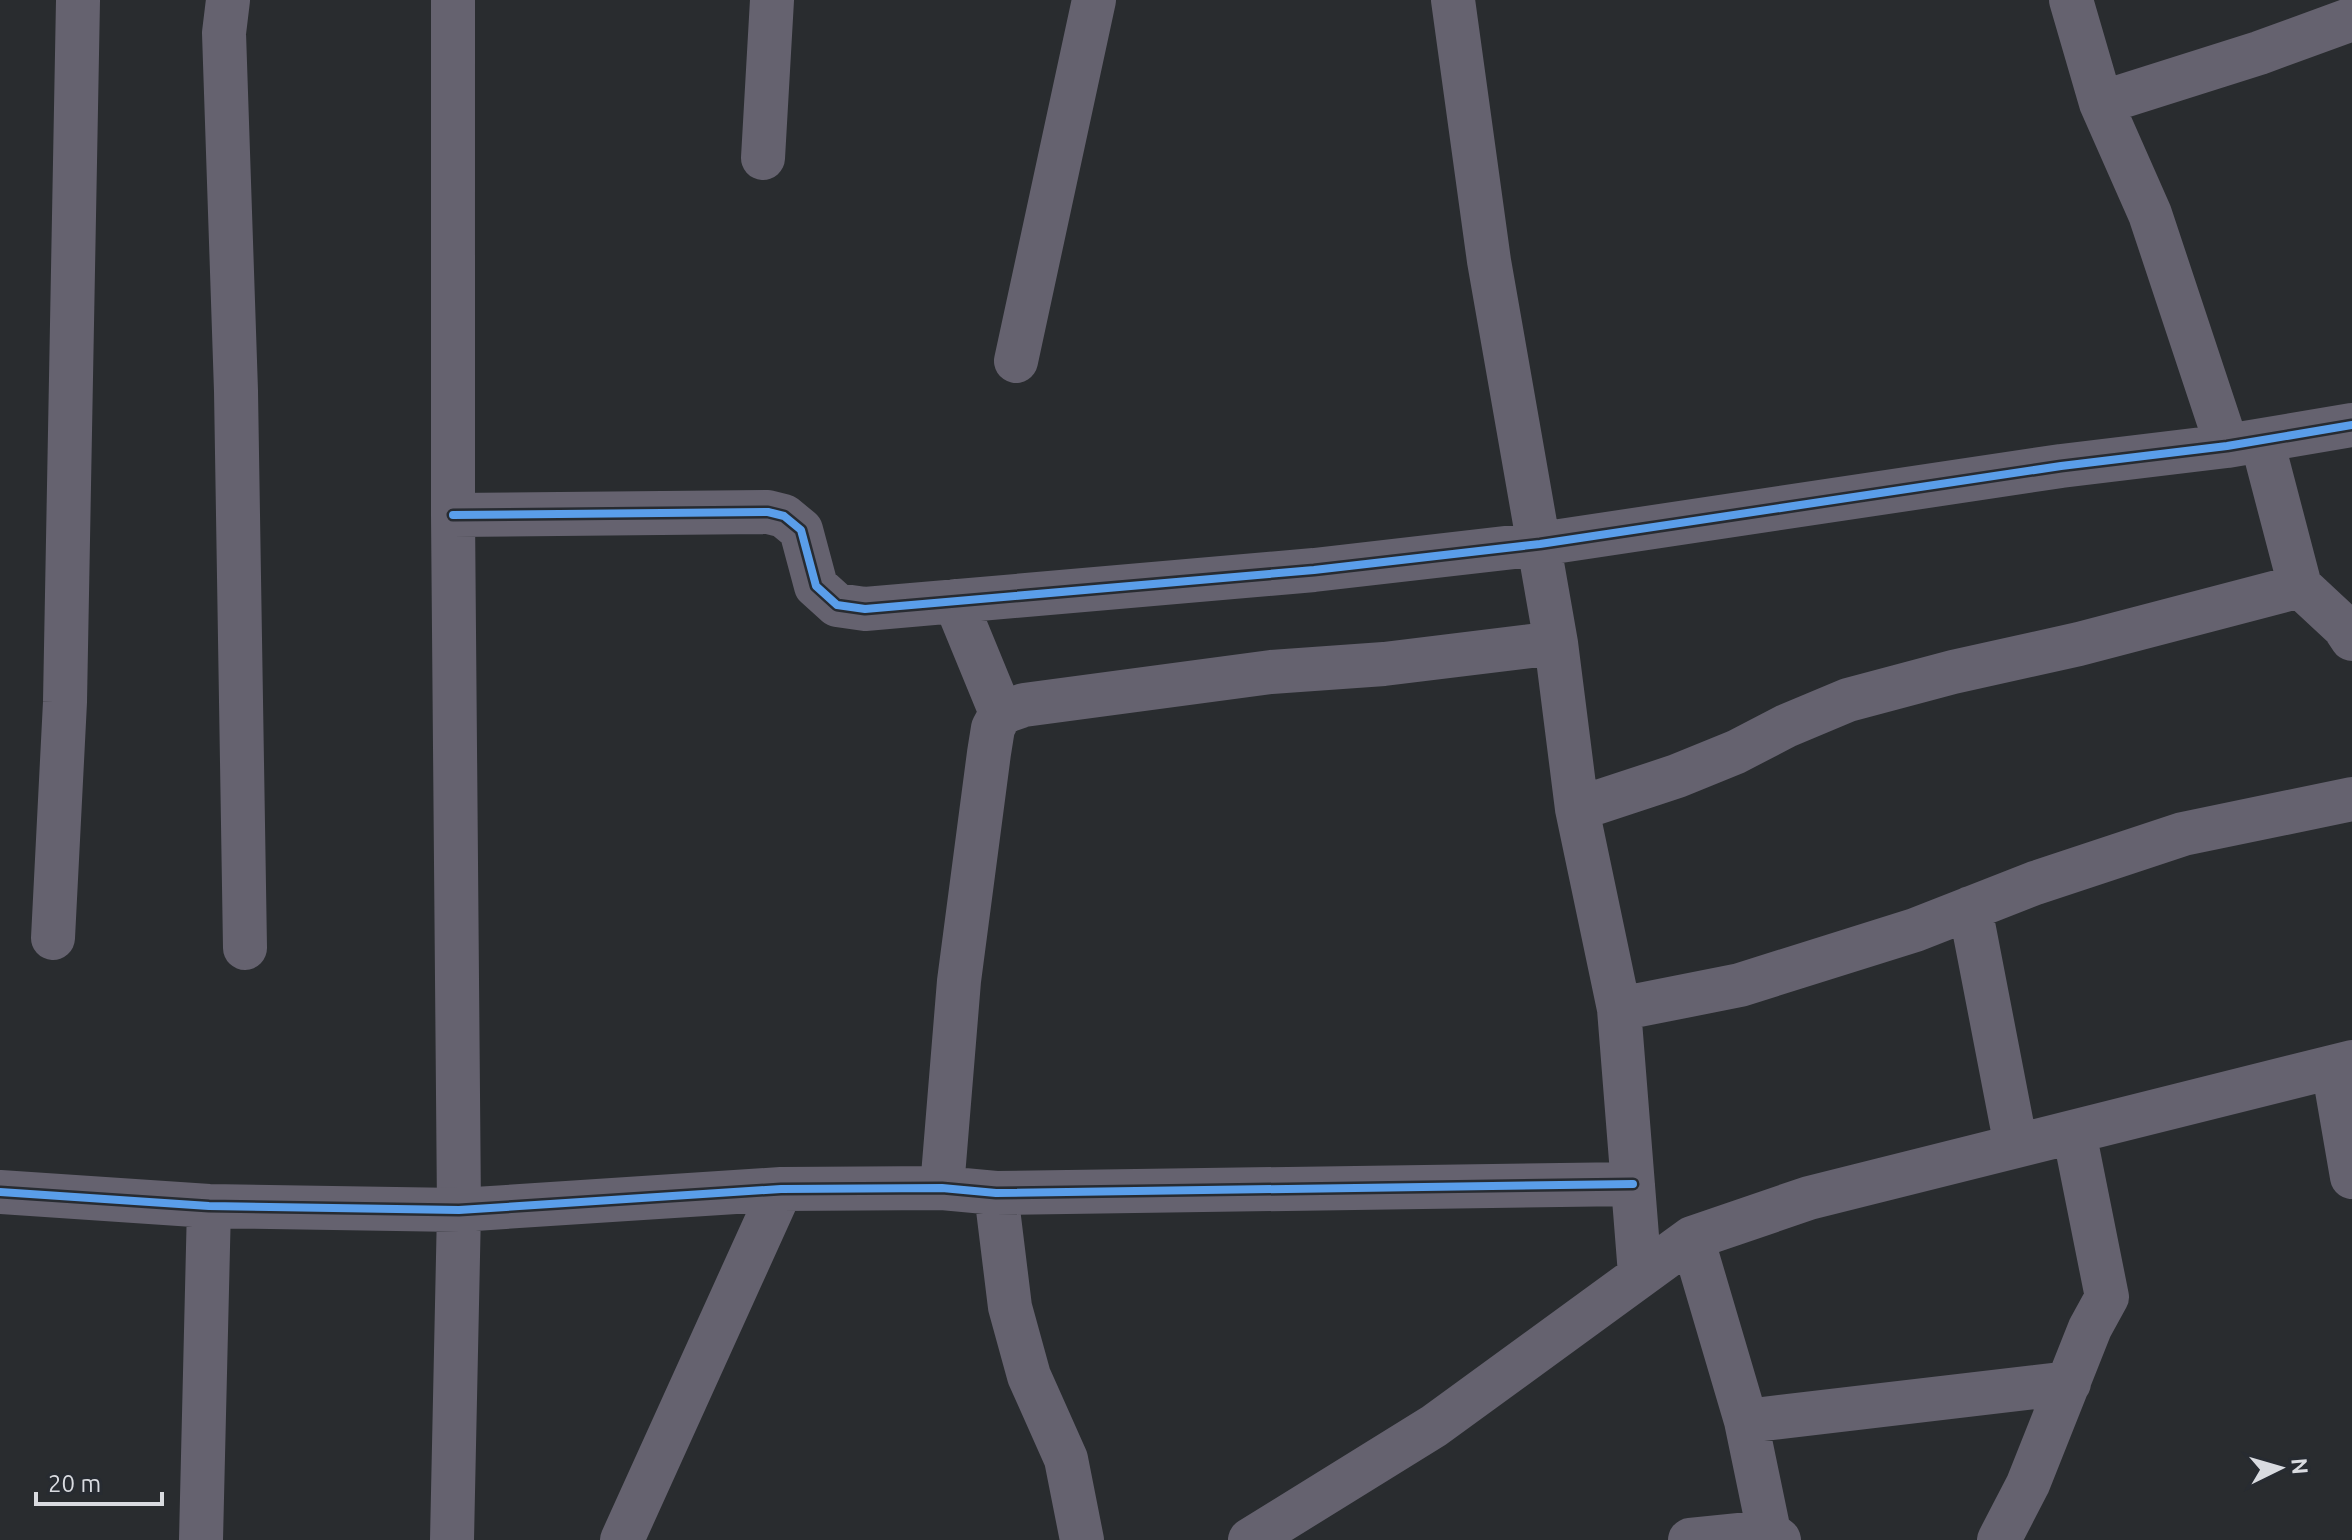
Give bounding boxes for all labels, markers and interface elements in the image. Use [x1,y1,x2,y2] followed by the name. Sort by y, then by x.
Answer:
[2240,1428,2320,1508] north arrow
[36,1456,162,1506] scale bar
[2287,1457,2314,1475] text: N
[48,1470,101,1497] text: 20 m

